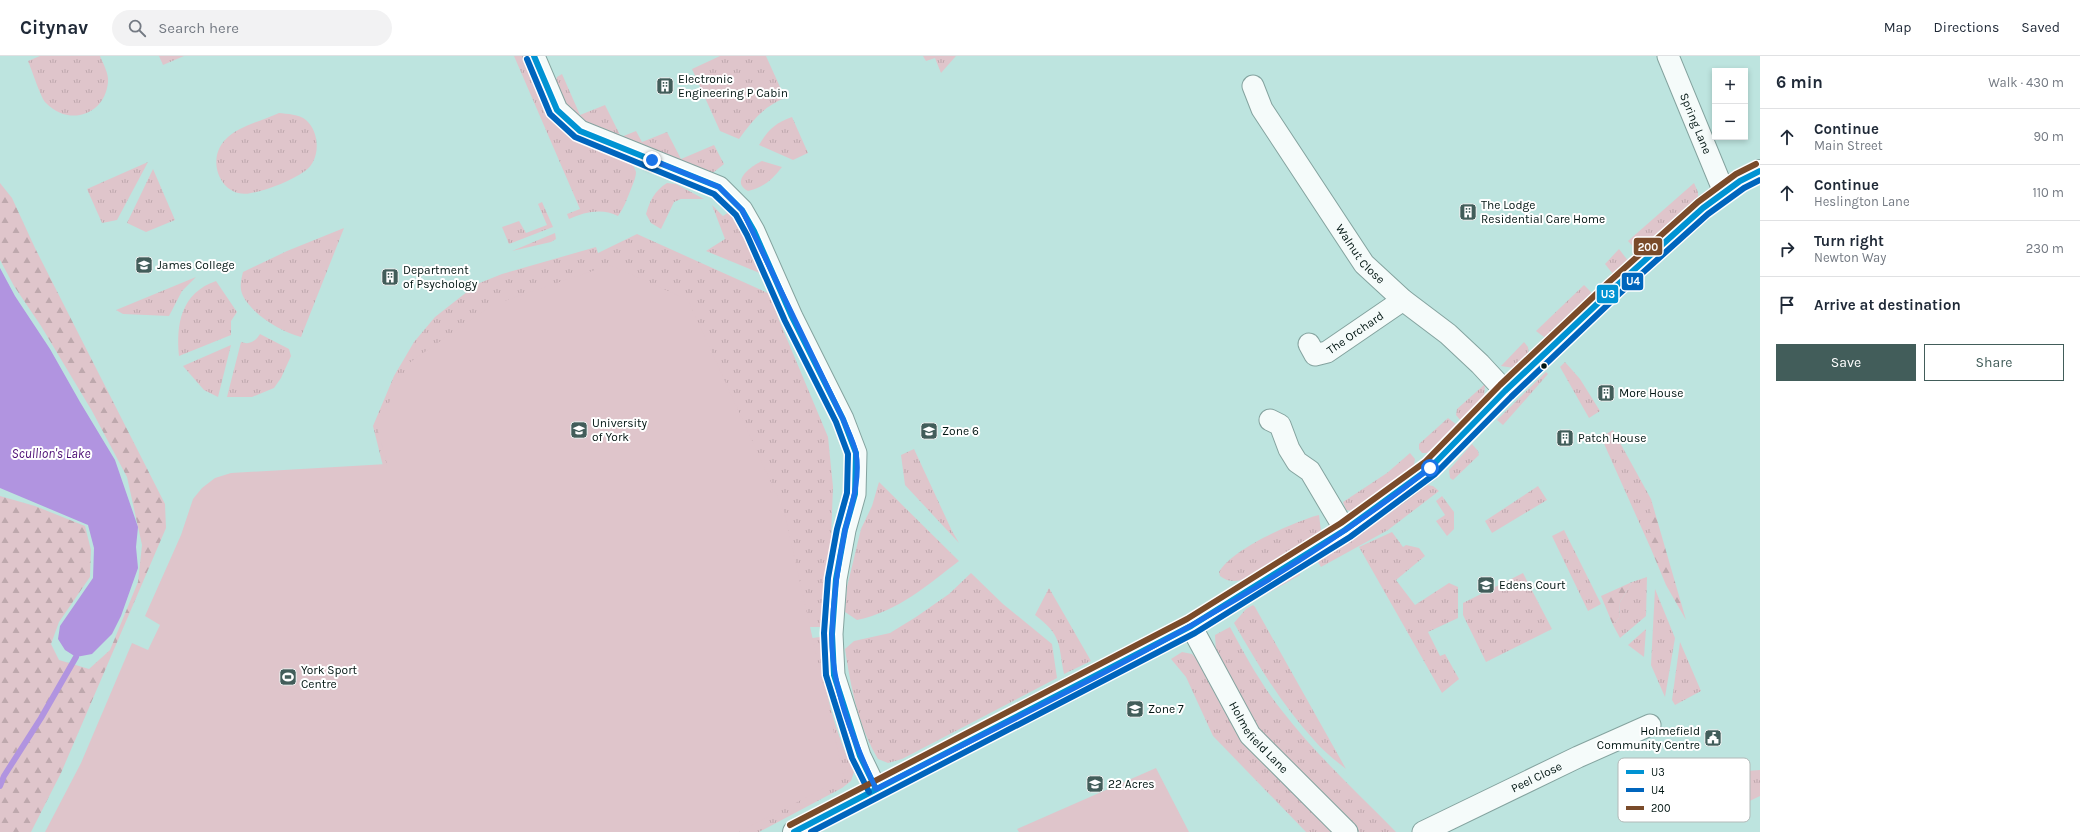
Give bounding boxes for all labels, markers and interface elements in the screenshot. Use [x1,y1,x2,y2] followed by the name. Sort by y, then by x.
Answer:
[112,10,392,46] search box
[20,17,88,39] text: Citynav
[126,17,148,39] icon: search
[158,19,239,37] text: Search here
[1884,19,1912,36] text: Map
[1934,19,1999,36] text: Directions
[2021,19,2060,36] text: Saved
[1712,68,1748,140] map controls
[1712,68,1748,104] button: +
[678,72,788,100] place label: Electronic Engineering P Cabin
[1776,72,1823,92] text: 6 min
[1988,75,2064,90] text: Walk · 430 m
[655,76,675,96] building icon: Electronic Engineering P Cabin
[1677,91,1715,156] street label: Spring Lane
[1712,104,1748,140] button: −
[1814,120,1879,138] text: Continue
[1776,126,1798,148] icon: ahead
[2033,129,2064,144] text: 90 m
[1814,138,1883,153] text: Main Street
[643,151,661,169] route end
[1814,176,1879,194] text: Continue
[1776,182,1798,204] icon: ahead
[2032,185,2064,200] text: 110 m
[1814,194,1910,209] text: Heslington Lane
[1481,198,1605,226] place label: The Lodge Residential Care Home
[1458,202,1478,222] building icon: The Lodge Residential Care Home
[1333,222,1388,287] street label: Walnut Close
[1814,232,1884,250] text: Turn right
[1633,237,1663,256] line badge: 200
[1776,238,1798,260] icon: right
[1638,241,1658,254] text: 200
[2026,241,2064,256] text: 230 m
[1814,250,1886,265] text: Newton Way
[134,255,154,275] school or university icon: James College
[157,258,235,272] place label: James College
[403,263,478,291] place label: Department of Psychology
[380,267,400,287] building icon: Department of Psychology
[1621,272,1644,291] line badge: U4
[1626,275,1641,288] text: U4
[1596,284,1619,304] line badge: U3
[1601,288,1615,301] text: U3
[1776,294,1798,316] icon: arrive
[1814,296,1961,314] text: Arrive at destination
[1324,308,1386,357] street label: The Orchard
[1776,344,1916,381] button: Save
[1924,344,2064,381] button: Share
[1539,361,1549,371] unlabelled marker
[1596,383,1616,403] building icon: More House
[1619,386,1683,400] place label: More House
[592,416,648,444] place label: University of York
[569,420,589,440] school or university icon: University of York
[919,421,939,441] school or university icon: Zone 6
[942,424,979,438] place label: Zone 6
[1555,428,1575,448] building icon: Patch House
[1578,431,1646,445] place label: Patch House
[12,446,90,461] water label: Scullion's Lake
[1421,459,1439,477] route start
[1476,575,1496,595] school or university icon: Edens Court
[1499,578,1566,592] place label: Edens Court
[301,663,357,691] place label: York Sport Centre
[278,667,298,687] sports icon: York Sport Centre
[1125,699,1145,719] school or university icon: Zone 7
[1226,699,1291,776] street label: Holmefield Lane
[1148,702,1184,716] place label: Zone 7
[1597,724,1700,752] place label: Holmefield Community Centre
[1703,728,1723,748] public building icon: Holmefield Community Centre
[1618,758,1750,822] legend
[1509,759,1564,795] street label: Peel Close
[1651,766,1665,779] text: U3
[1085,774,1105,794] school or university icon: 22 Acres
[1108,777,1155,791] place label: 22 Acres
[1651,784,1664,797] text: U4
[1651,802,1670,815] text: 200

